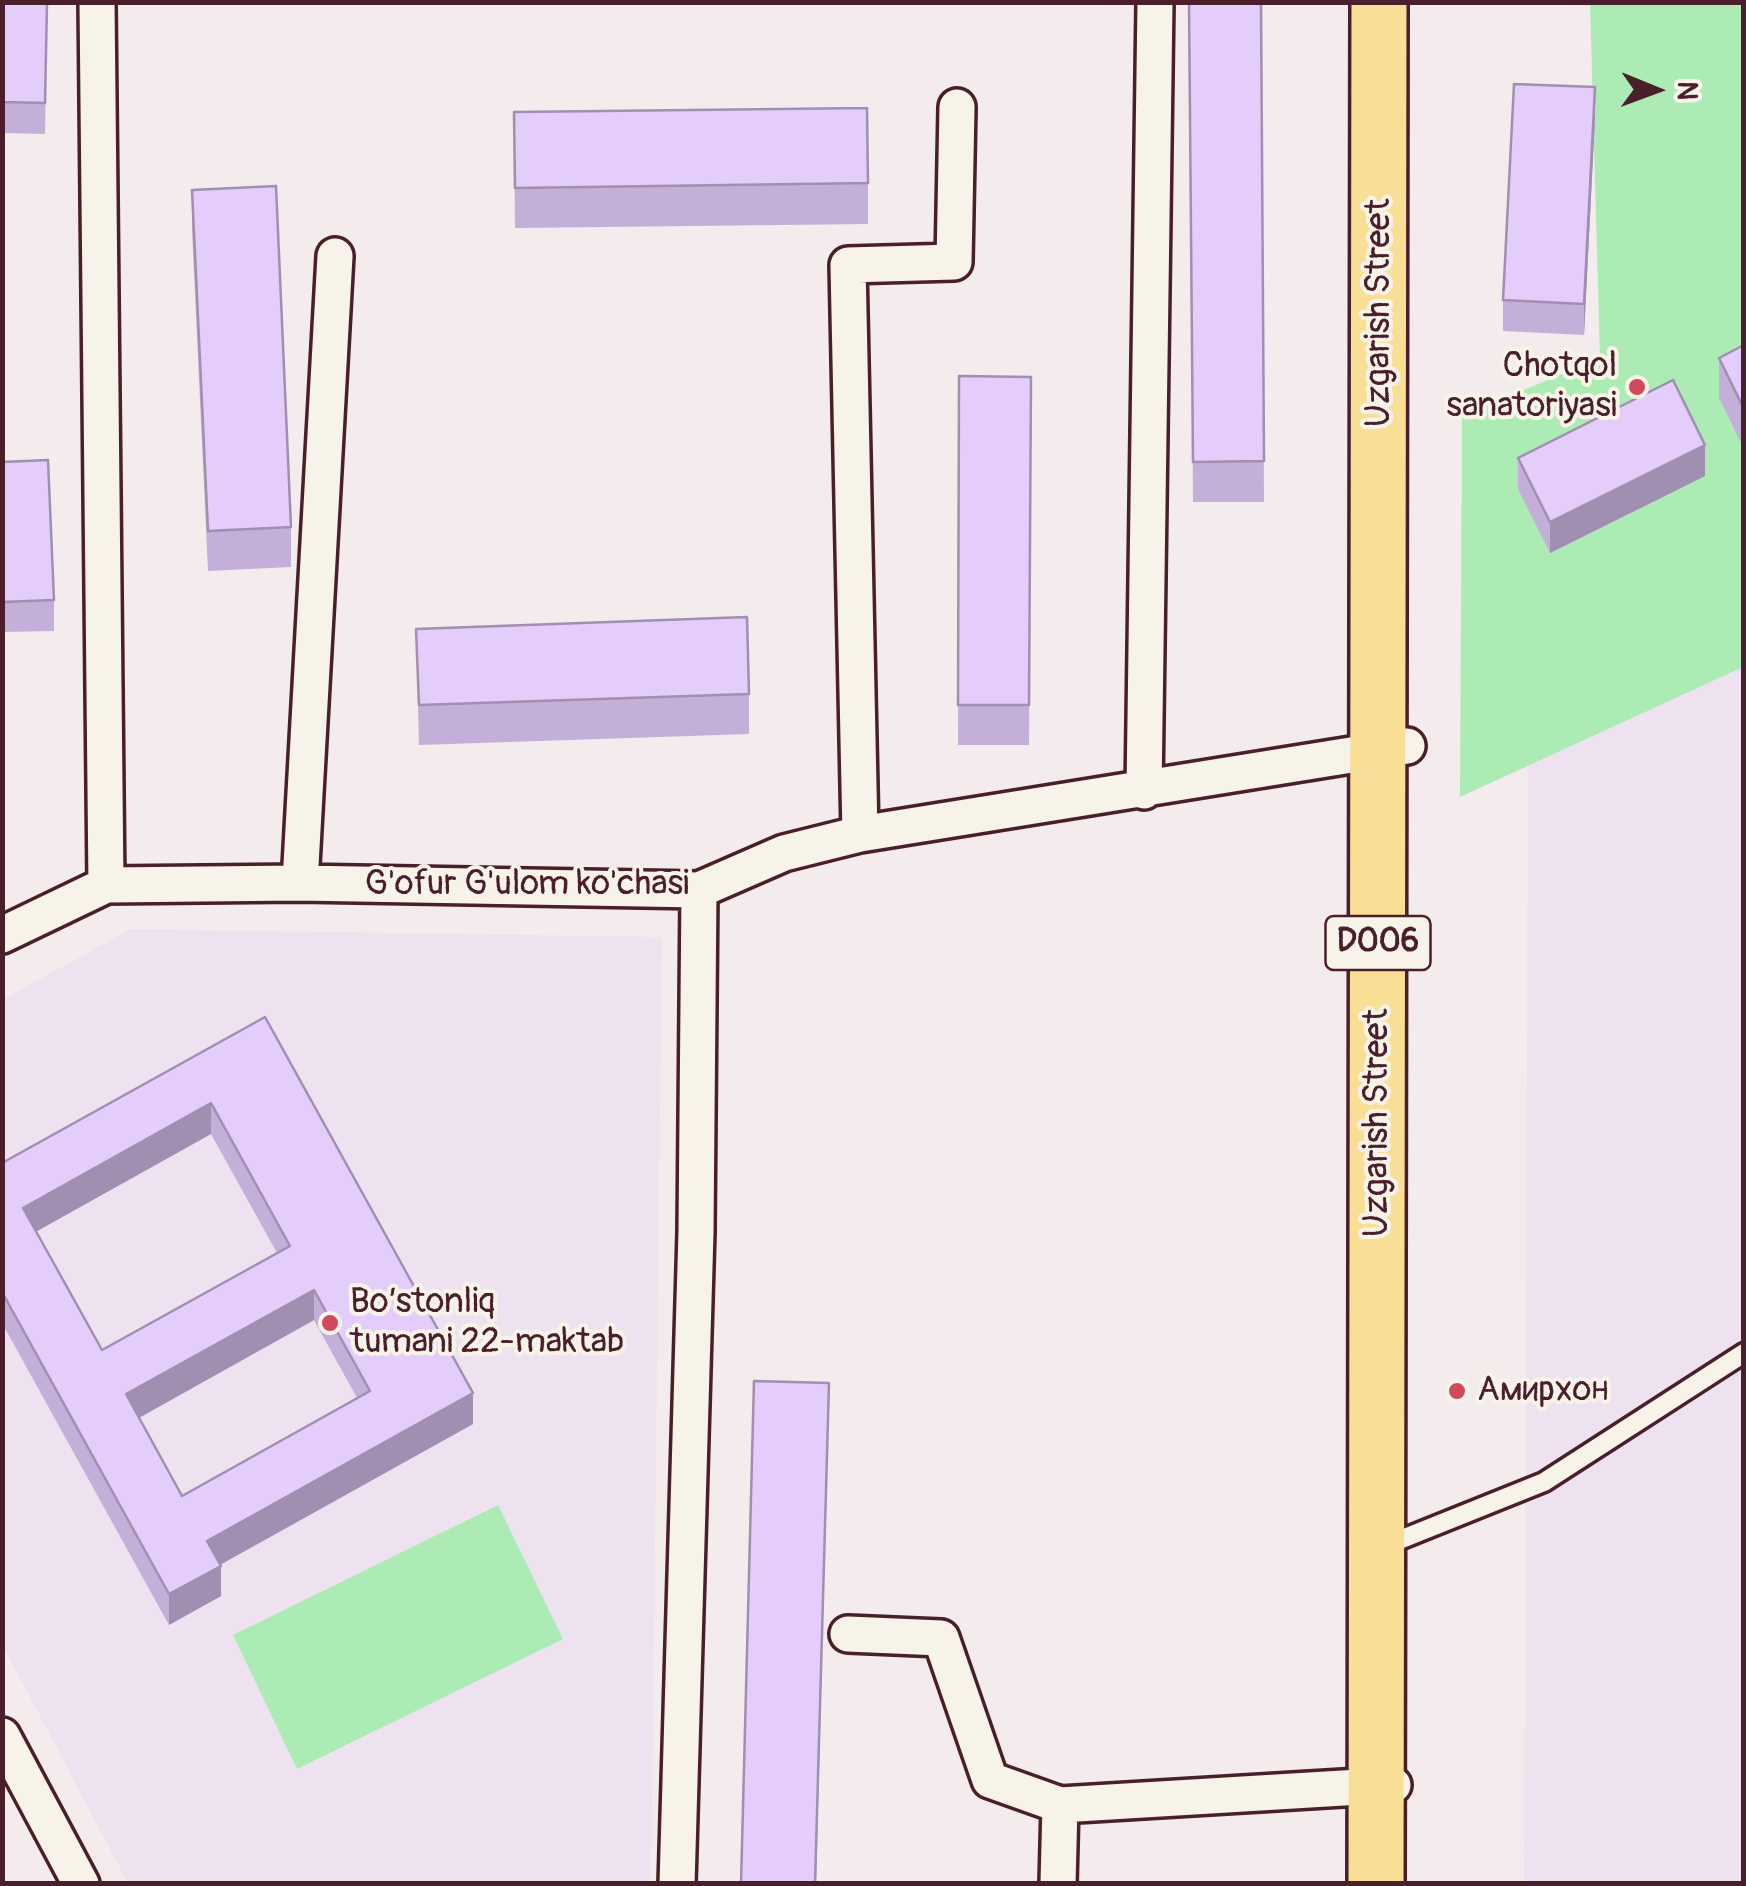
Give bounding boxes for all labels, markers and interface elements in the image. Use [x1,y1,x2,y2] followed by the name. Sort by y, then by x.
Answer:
[1606,40,1706,140] north arrow
[1669,81,1704,100] text: N
[1359,199,1401,427] street label: Uzgarish Street
[1446,346,1617,428] place label: Chotqol sanatoriyasi
[1626,376,1648,398] marker: Chotqol sanatoriyasi
[365,864,689,906] street label: G'ofur G'ulom ko'chasi
[1326,916,1430,970] road number: D006
[1357,1009,1399,1237] street label: Uzgarish Street
[350,1282,624,1364] place label: Bo’stonliq tumani 22-maktab
[319,1312,341,1334] marker: Bo’stonliq tumani 22-maktab
[1477,1370,1609,1412] place label: Амирхон
[1446,1380,1468,1402] marker: Амирхон

